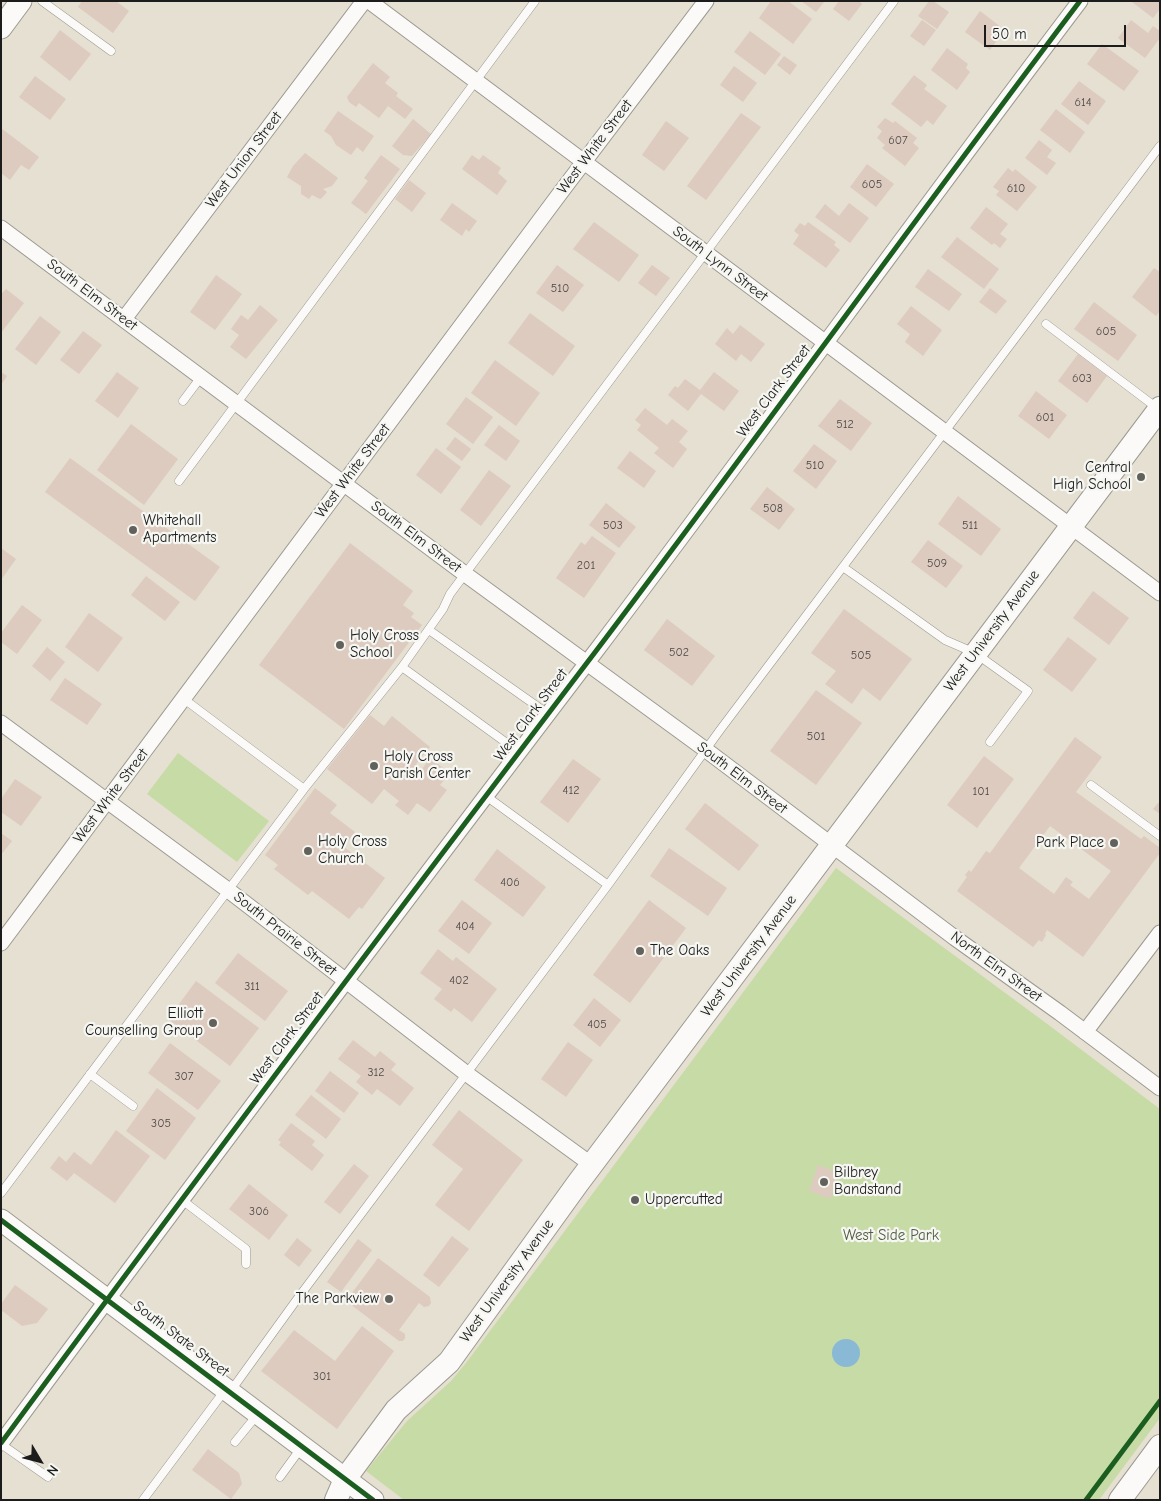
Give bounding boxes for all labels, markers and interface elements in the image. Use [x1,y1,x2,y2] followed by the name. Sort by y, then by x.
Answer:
[986,15,1128,47] scale bar
[992,25,1027,43] text: 50 m
[554,96,636,198] street label: West White Street
[1074,96,1092,110] house number: 614
[202,108,286,212] street label: West Union Street
[888,134,908,148] house number: 607
[862,178,882,192] house number: 605
[1007,182,1025,196] house number: 610
[669,222,771,306] street label: South Lynn Street
[43,255,141,335] street label: South Elm Street
[551,282,569,296] house number: 510
[1096,325,1116,339] house number: 605
[733,341,815,441] street label: West Clark Street
[1072,372,1092,386] house number: 603
[1036,411,1054,425] house number: 601
[836,418,854,432] house number: 512
[312,420,394,522] street label: West White Street
[806,459,824,473] house number: 510
[1053,459,1131,494] place label: Central High School
[1135,471,1147,483] marker: Central High School
[367,497,465,577] street label: South Elm Street
[763,502,783,516] house number: 508
[143,512,216,547] place label: Whitehall Apartments
[603,519,623,533] house number: 503
[962,519,978,533] house number: 511
[127,524,139,536] marker: Whitehall Apartments
[927,557,947,571] house number: 509
[577,559,595,573] house number: 201
[940,567,1044,695] street label: West University Avenue
[350,627,419,662] place label: Holy Cross School
[334,639,346,651] marker: Holy Cross School
[669,646,689,660] house number: 502
[851,649,871,663] house number: 505
[490,665,572,765] street label: West Clark Street
[807,730,825,744] house number: 501
[693,738,791,818] street label: South Elm Street
[70,745,152,847] street label: West White Street
[384,748,471,783] place label: Holy Cross Parish Center
[368,760,380,772] marker: Holy Cross Parish Center
[563,784,579,798] house number: 412
[973,785,989,799] house number: 101
[318,833,387,868] place label: Holy Cross Church
[1036,834,1104,852] place label: Park Place
[1108,837,1120,849] marker: Park Place
[302,845,314,857] marker: Holy Cross Church
[500,876,520,890] house number: 406
[230,888,340,980] street label: South Prairie Street
[697,892,801,1020] street label: West University Avenue
[456,920,474,934] house number: 404
[947,928,1045,1006] street label: North Elm Street
[650,942,709,960] place label: The Oaks
[634,945,646,957] marker: The Oaks
[449,974,469,988] house number: 402
[244,980,260,994] house number: 311
[246,988,328,1088] street label: West Clark Street
[85,1005,203,1040] place label: Elliott Counselling Group
[207,1017,219,1029] marker: Elliott Counselling Group
[587,1018,607,1032] house number: 405
[367,1066,385,1080] house number: 312
[174,1070,194,1084] house number: 307
[151,1117,171,1131] house number: 305
[834,1164,901,1199] place label: Bilbrey Bandstand
[818,1176,830,1188] marker: Bilbrey Bandstand
[645,1191,723,1209] place label: Uppercutted
[629,1194,641,1206] marker: Uppercutted
[249,1205,269,1219] house number: 306
[456,1216,558,1346] street label: West University Avenue
[843,1227,939,1245] park label: West Side Park
[296,1290,379,1308] place label: The Parkview
[383,1293,395,1305] marker: The Parkview
[130,1297,232,1381] street label: South State Street
[313,1370,331,1384] house number: 301
[15,1436,65,1486] north arrow
[43,1462,62,1479] text: N

